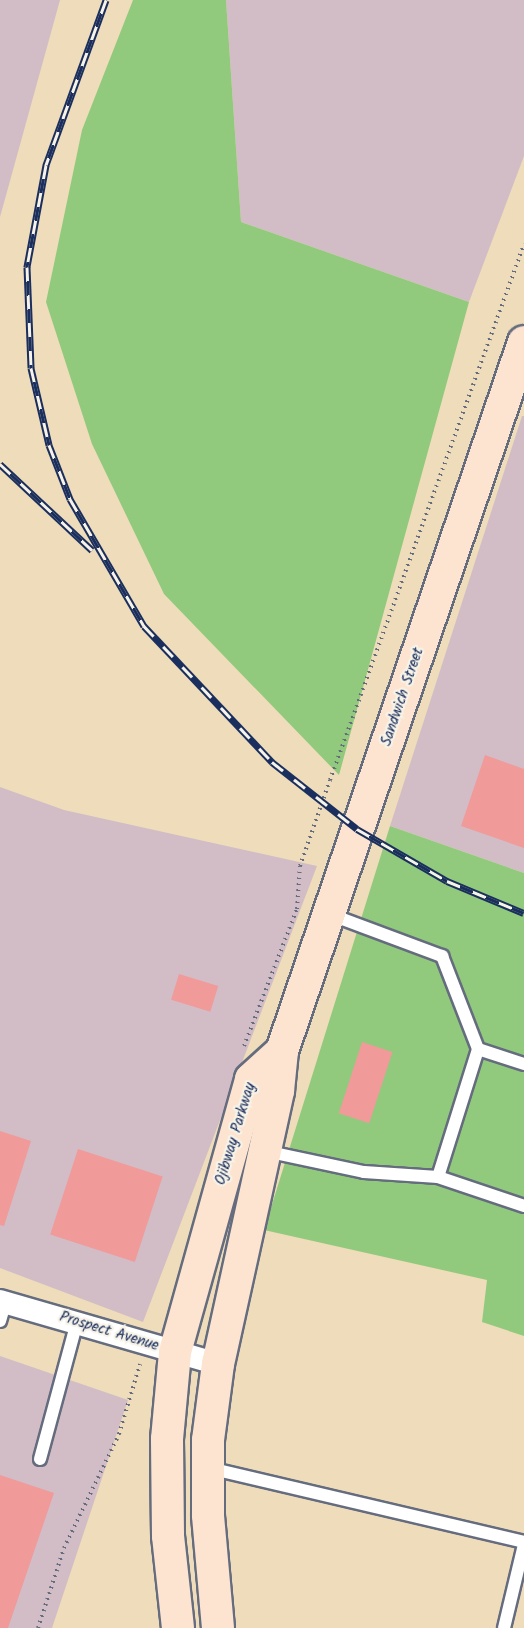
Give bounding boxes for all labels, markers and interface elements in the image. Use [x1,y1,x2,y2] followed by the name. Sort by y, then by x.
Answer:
[378,645,428,749] street label: Sandwich Street
[212,1081,260,1187] street label: Ojibway Parkway
[57,1308,161,1356] street label: Prospect Avenue

